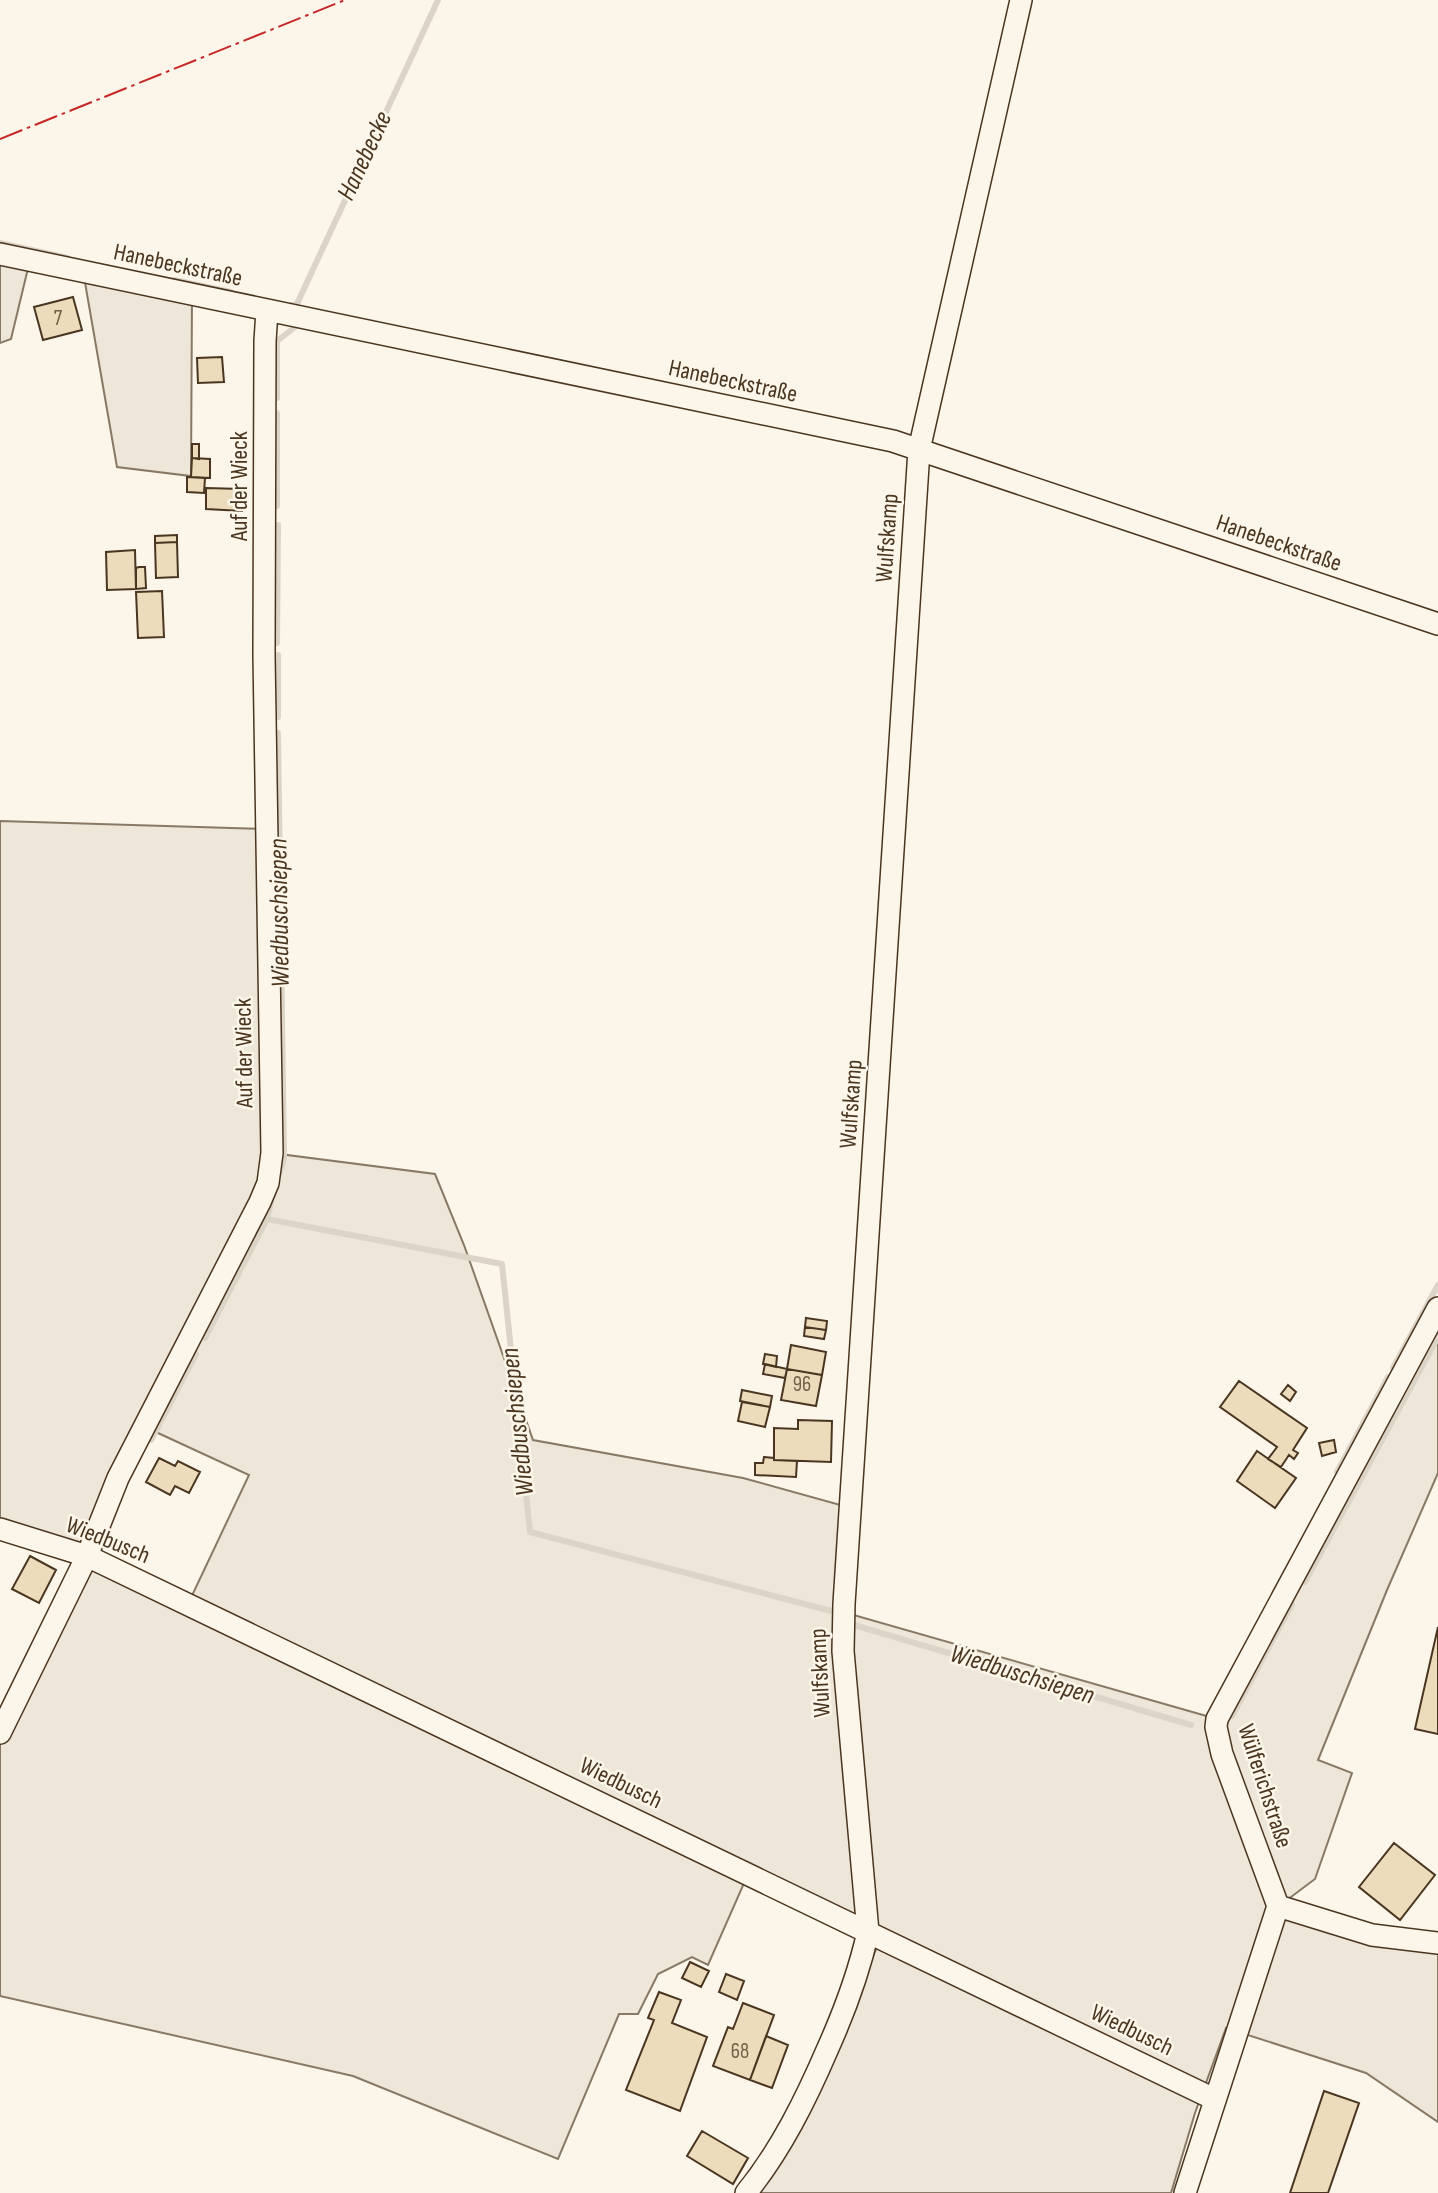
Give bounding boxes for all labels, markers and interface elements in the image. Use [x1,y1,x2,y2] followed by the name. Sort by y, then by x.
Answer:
[331,106,399,206] water label: Hanebecke
[111,237,245,293] street label: Hanebeckstraße
[54,306,63,331] house number: 7
[666,353,800,409] street label: Hanebeckstraße
[225,431,254,542] street label: Auf der Wieck
[869,493,905,583] street label: Wulfskamp
[1212,508,1346,578] street label: Hanebeckstraße
[263,838,297,988] water label: Wiedbuschsiepen
[229,998,259,1109] street label: Auf der Wieck
[833,1059,869,1149] street label: Wulfskamp
[495,1346,541,1498] water label: Wiedbuschsiepen
[793,1372,811,1397] house number: 96
[62,1510,154,1570] street label: Wiedbusch
[803,1628,837,1718] street label: Wulfskamp
[946,1638,1098,1712] water label: Wiedbuschsiepen
[1231,1720,1299,1852] street label: Wülferichstraße
[575,1751,667,1815] street label: Wiedbusch
[1086,1998,1178,2062] street label: Wiedbusch
[731,2039,749,2064] house number: 68

